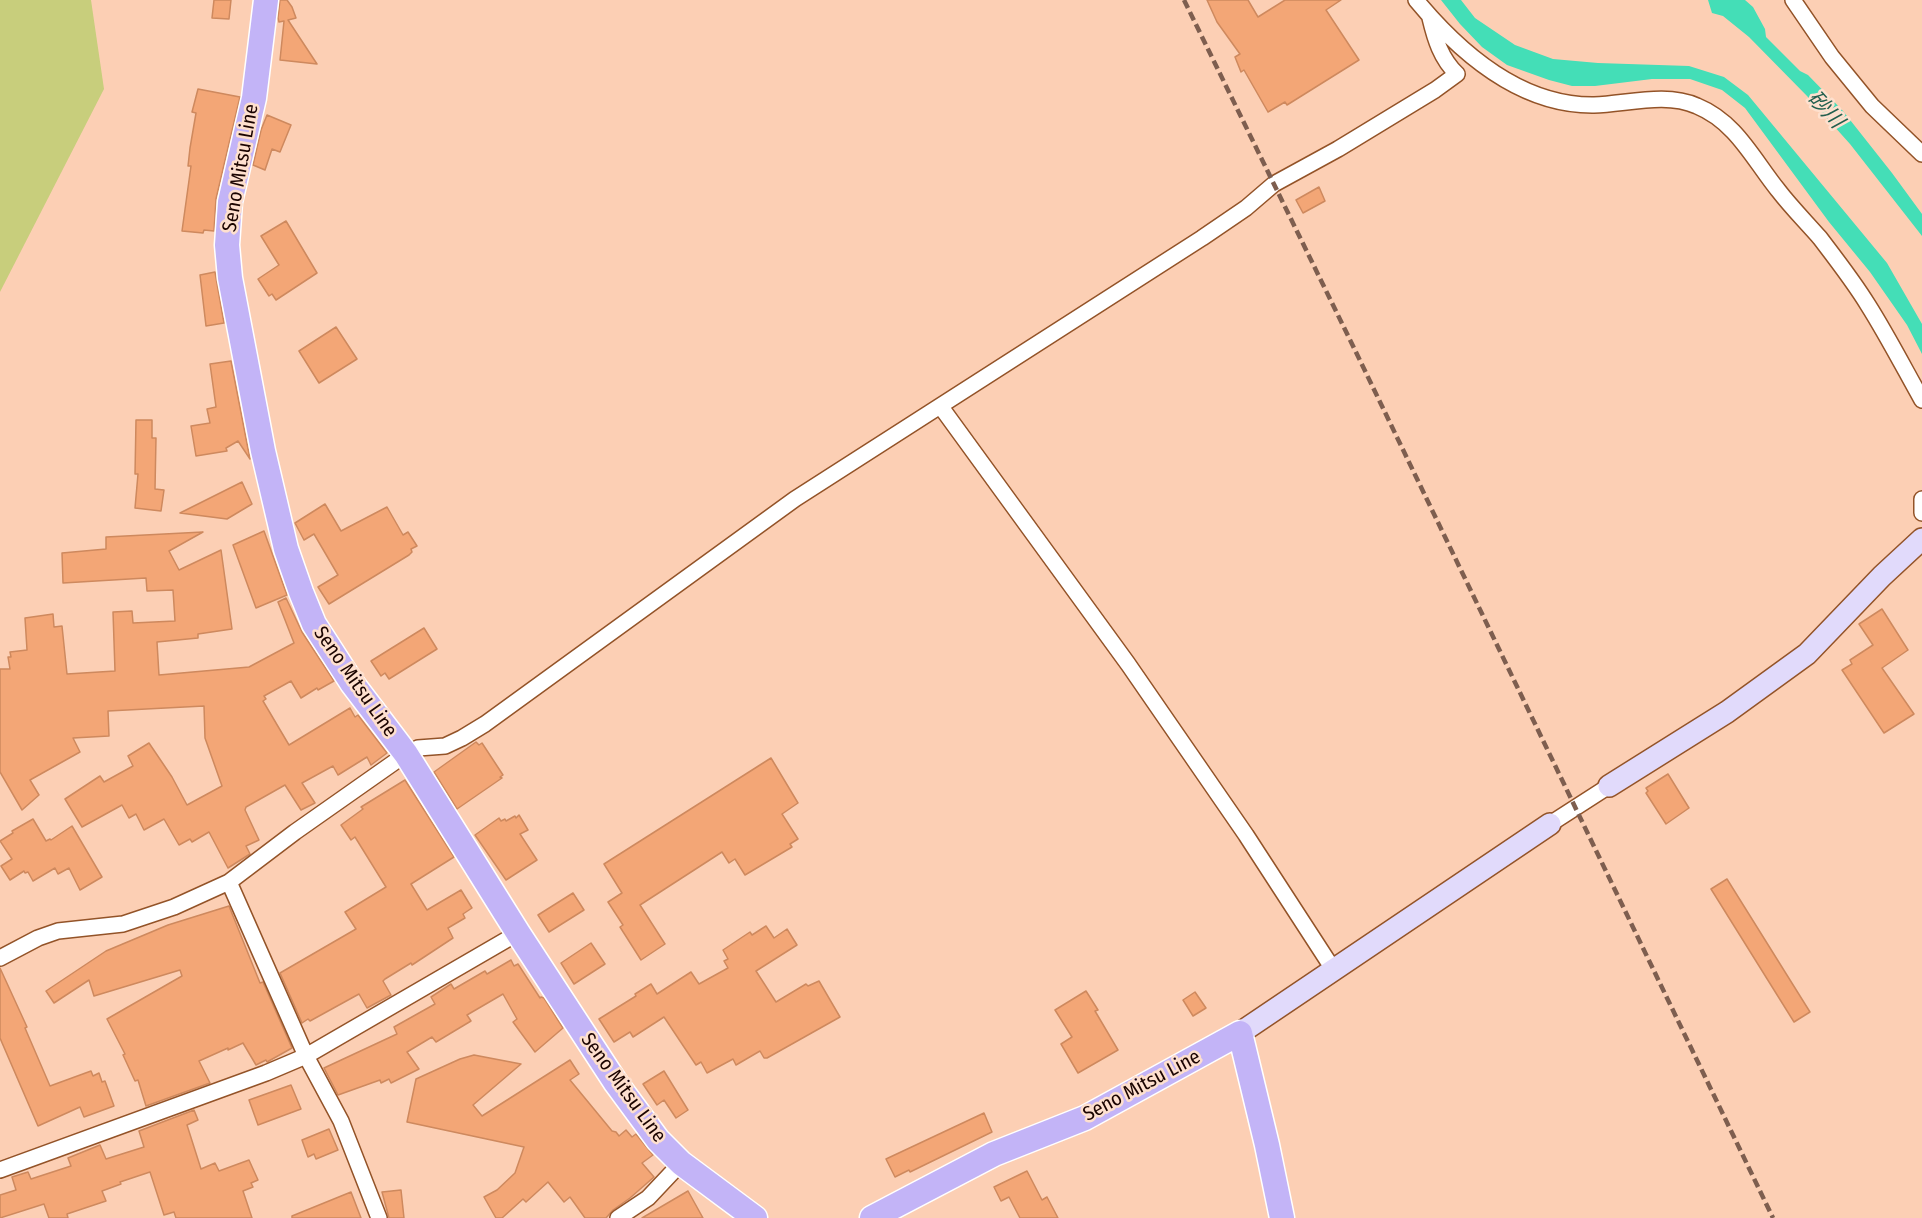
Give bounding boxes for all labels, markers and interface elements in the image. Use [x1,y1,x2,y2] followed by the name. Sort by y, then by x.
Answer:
[1801,86,1849,134] water label: 砂川
[218,102,264,234] street label: Seno Mitsu Line
[308,622,402,742] street label: Seno Mitsu Line
[575,1029,671,1147] street label: Seno Mitsu Line
[1079,1045,1205,1127] street label: Seno Mitsu Line

